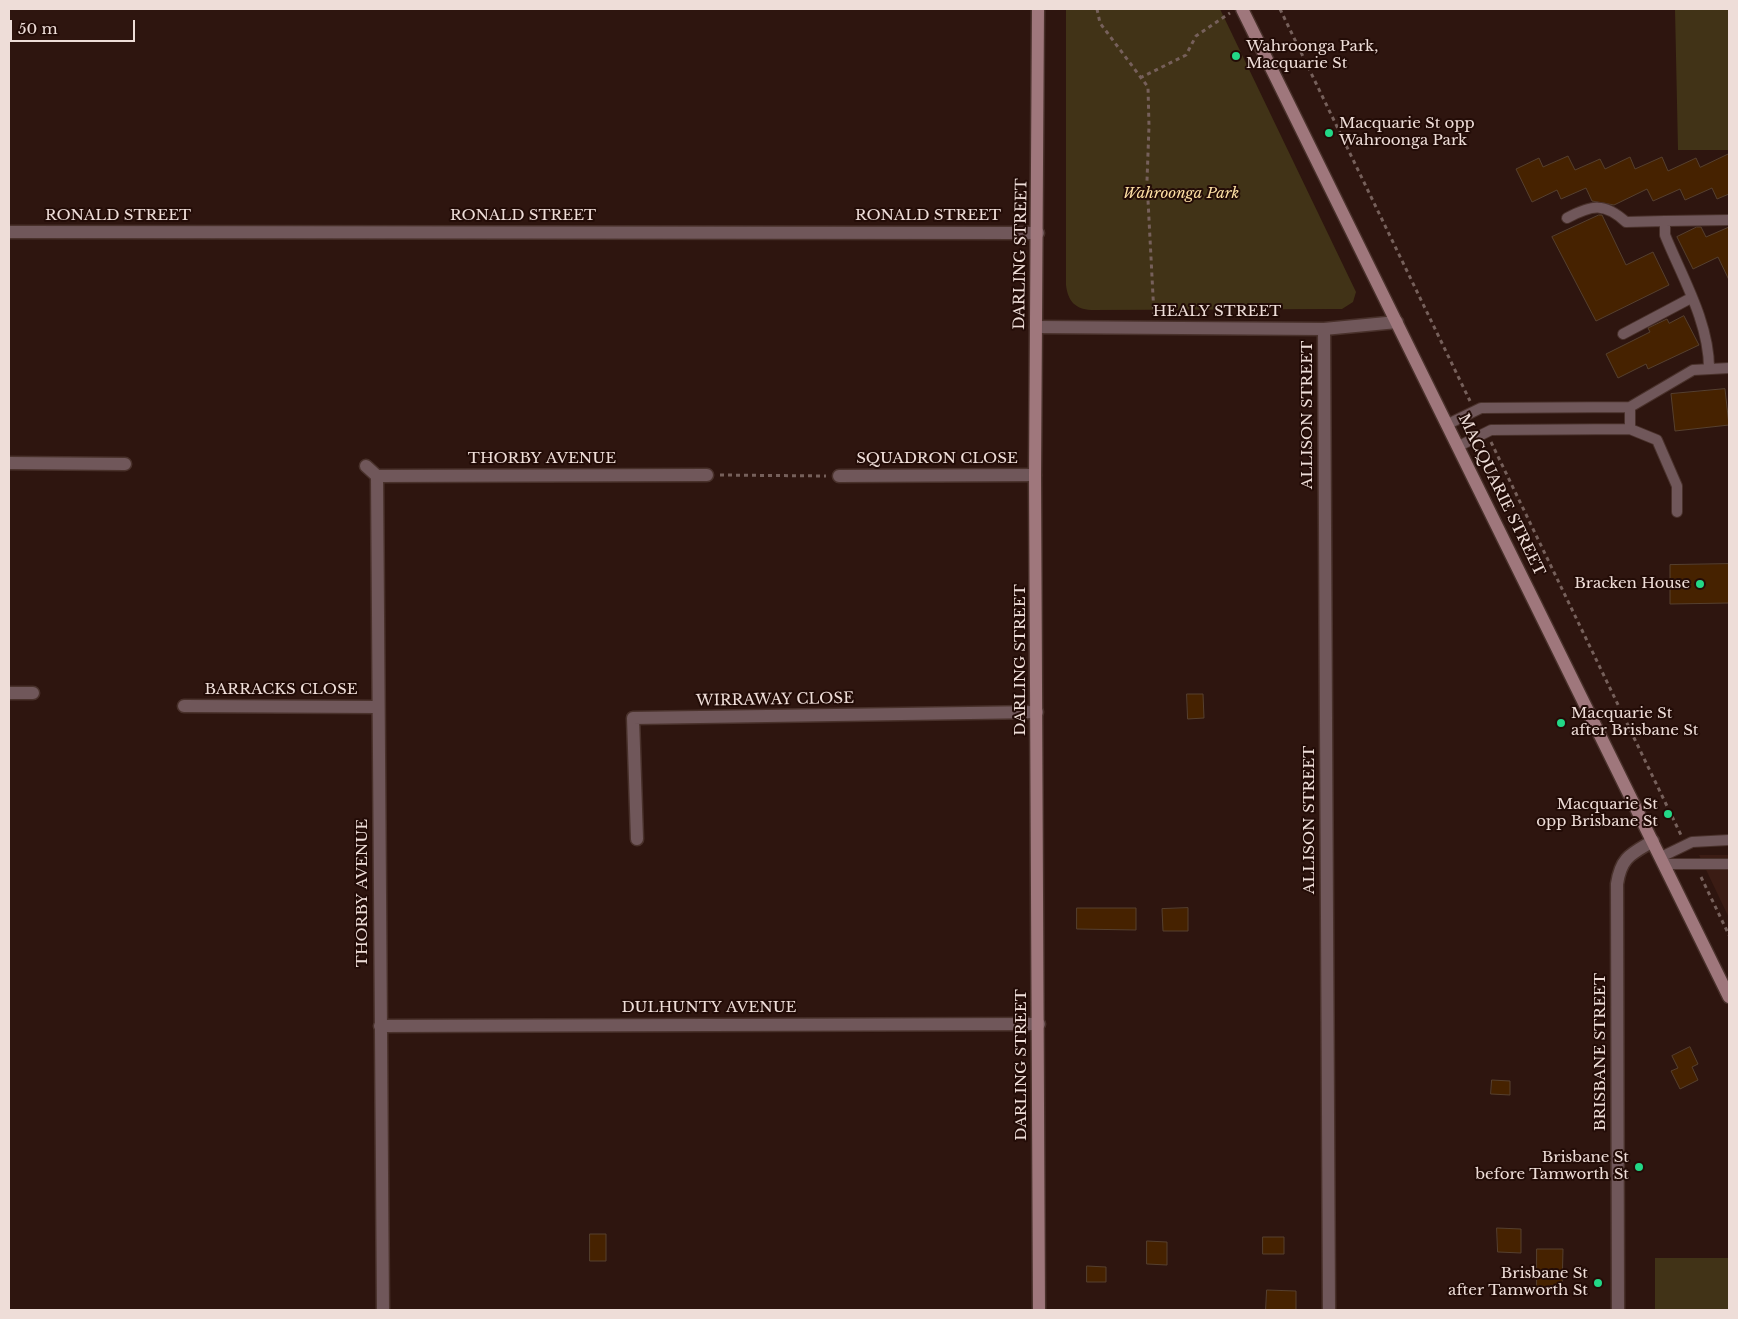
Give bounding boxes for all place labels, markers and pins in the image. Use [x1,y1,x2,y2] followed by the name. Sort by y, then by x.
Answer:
[1246,38,1378,73] place label: Wahroonga Park, Macquarie St
[1230,50,1242,62] marker: Wahroonga Park, Macquarie St
[1339,115,1475,150] place label: Macquarie St opp Wahroonga Park
[1323,127,1335,139] marker: Macquarie St opp Wahroonga Park
[1574,575,1690,593] place label: Bracken House
[1694,578,1706,590] marker: Bracken House
[1571,705,1698,740] place label: Macquarie St after Brisbane St
[1555,717,1567,729] marker: Macquarie St after Brisbane St
[1536,796,1658,831] place label: Macquarie St opp Brisbane St
[1662,808,1674,820] marker: Macquarie St opp Brisbane St
[1475,1149,1629,1184] place label: Brisbane St before Tamworth St
[1633,1161,1645,1173] marker: Brisbane St before Tamworth St
[1448,1265,1588,1300] place label: Brisbane St after Tamworth St
[1592,1277,1604,1289] marker: Brisbane St after Tamworth St

